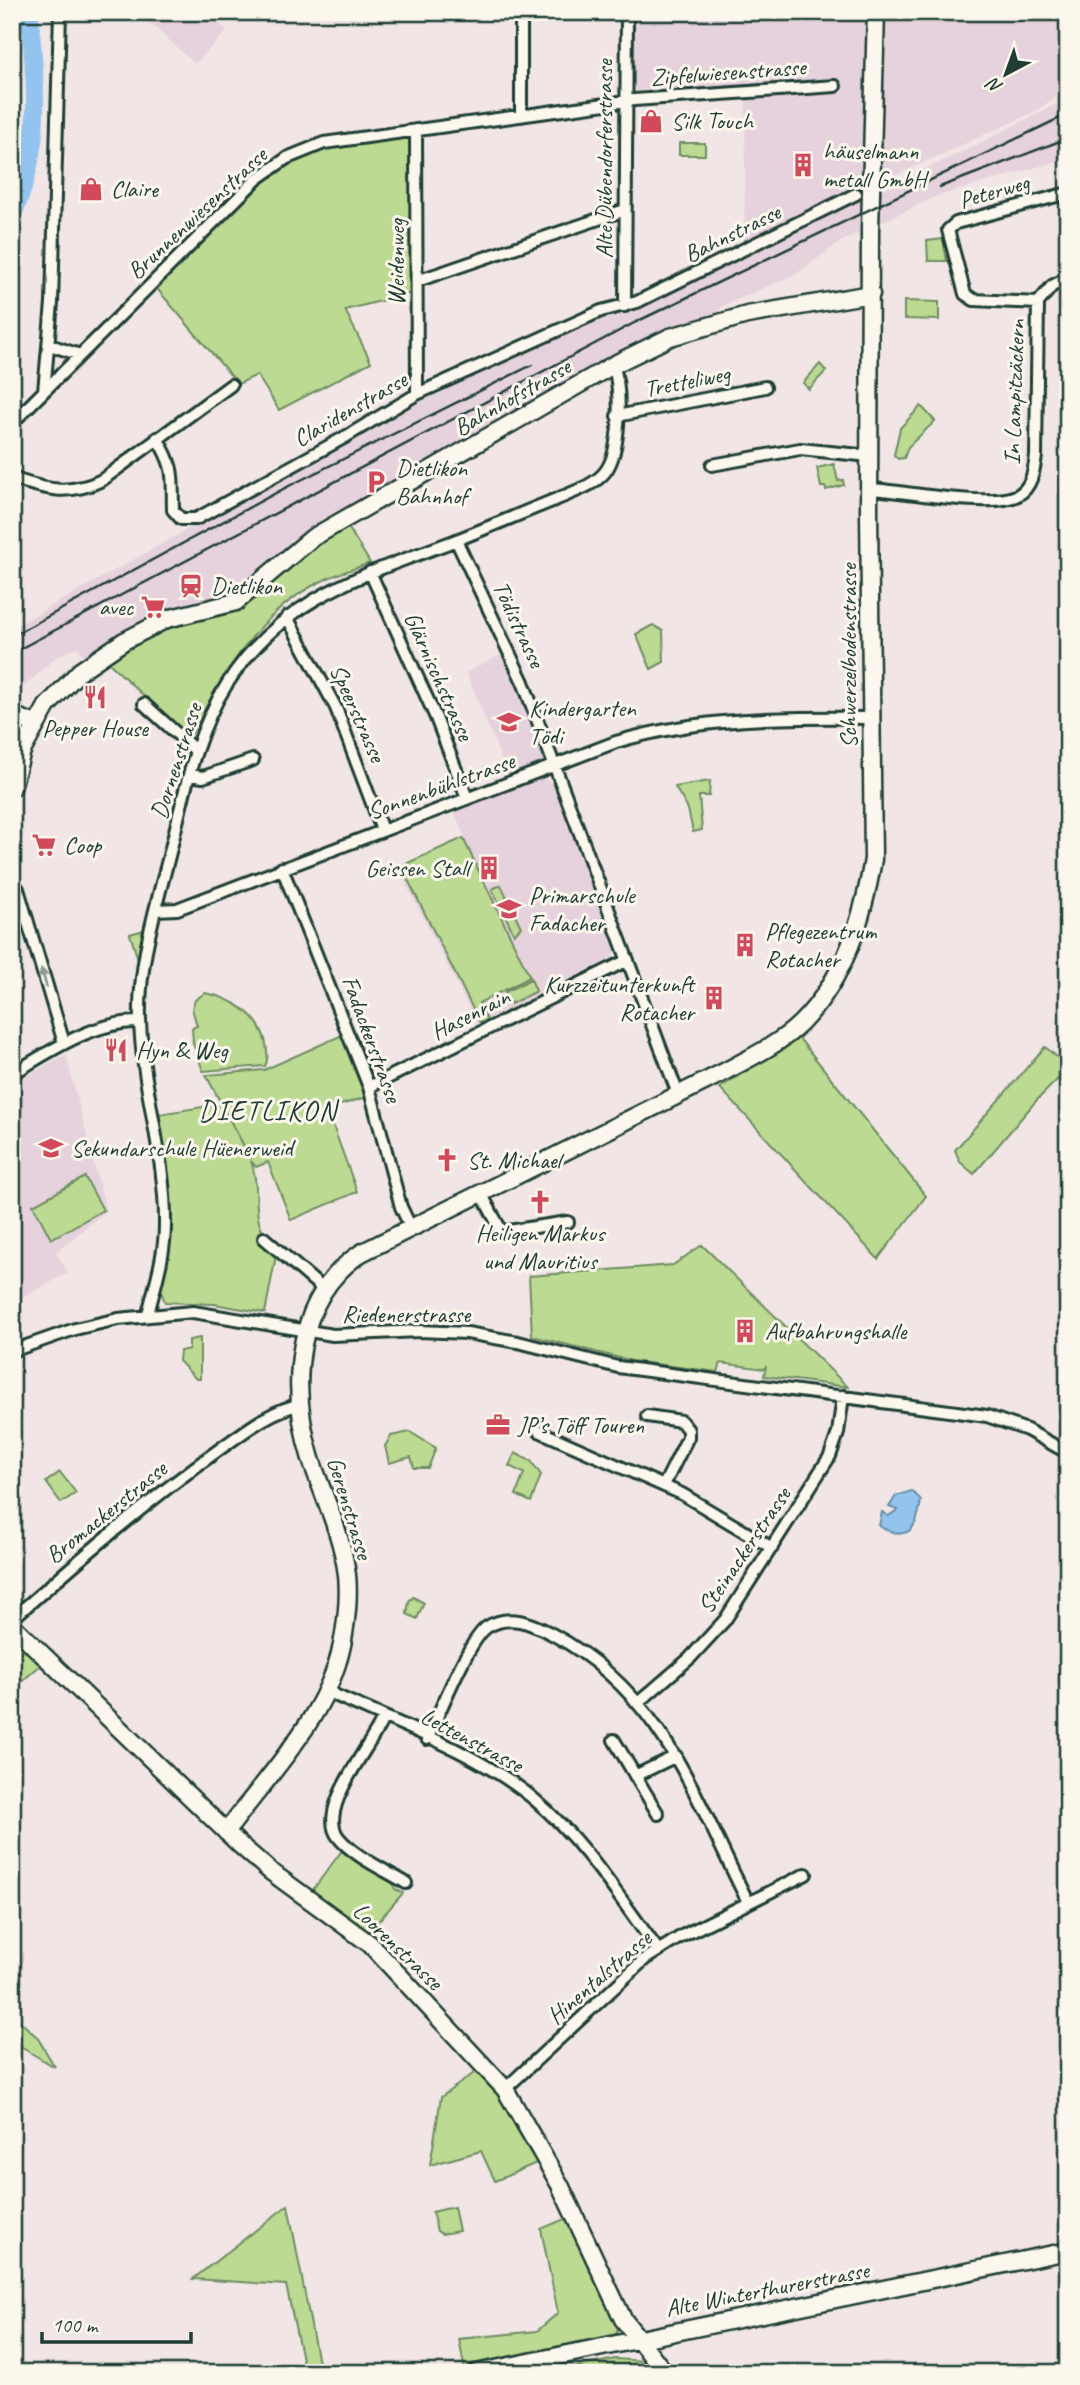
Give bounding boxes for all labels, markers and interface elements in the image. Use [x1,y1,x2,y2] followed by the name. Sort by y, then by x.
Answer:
[972,38,1042,108] north arrow
[650,51,809,92] street label: Zipfelwiesenstrasse
[589,57,619,258] street label: Alte Dübendorferstrasse
[981,71,1008,99] text: N
[671,106,755,136] place label: Silk Touch
[637,107,665,135] shop icon: Silk Touch
[823,136,930,194] place label: häuselmann metall GmbH
[121,139,275,286] street label: Brunnenwiesenstrasse
[789,151,817,179] building icon: häuselmann metall GmbH
[955,166,1034,215] street label: Peterweg
[111,174,160,204] place label: Claire
[77,175,105,203] shop icon: Claire
[679,196,787,269] street label: Bahnstrasse
[381,217,411,305] street label: Weidenweg
[996,318,1032,465] street label: In Lampitzäckern
[448,350,578,443] street label: Bahnhofstrasse
[642,358,734,404] street label: Tretteliweg
[288,363,414,454] street label: Claridenstrasse
[396,453,472,511] place label: Dietlikon Bahnhof
[362,468,390,496] parking icon: Dietlikon Bahnhof
[833,562,863,748] street label: Schwerzelbodenstrasse
[211,571,283,601] place label: Dietlikon
[177,572,205,600] station icon: Dietlikon
[486,576,553,674] street label: Tödistrasse
[99,592,135,622] place label: avec
[139,593,167,621] supermarket icon: avec
[397,607,482,747] street label: Glärnischstrasse
[323,660,394,768] street label: Speerstrasse
[81,683,109,711] restaurant icon: Pepper House
[529,693,637,751] place label: Kindergarten Tödi
[143,697,209,822] street label: Dornenstrasse
[495,708,523,736] school or university icon: Kindergarten Tödi
[42,713,150,743] place label: Pepper House
[363,745,521,826] street label: Sonnenbühlstrasse
[64,830,102,860] place label: Coop
[30,831,58,859] supermarket icon: Coop
[366,853,473,883] place label: Geissen Stall
[475,854,503,882] building icon: Geissen Stall
[529,880,637,938] place label: Primarschule Fadacher
[495,895,523,923] school or university icon: Primarschule Fadacher
[765,916,877,974] place label: Pflegezentrum Rotacher
[731,931,759,959] building icon: Pflegezentrum Rotacher
[39,967,49,988] one-way arrow
[544,969,696,1027] place label: Kurzzeitunterkunft Rotacher
[335,972,410,1109] street label: Fadackerstrasse
[426,981,516,1047] street label: Hasenrain
[700,984,728,1012] building icon: Kurzzeitunterkunft Rotacher
[136,1035,229,1065] place label: Hyn & Weg
[102,1036,130,1064] restaurant icon: Hyn & Weg
[198,1093,340,1128] district label: DIETLIKON
[71,1133,296,1163] place label: Sekundarschule Hüenerweid
[37,1134,65,1162] school or university icon: Sekundarschule Hüenerweid
[467,1145,564,1175] place label: St. Michael
[433,1146,461,1174] church icon: St. Michael
[526,1188,554,1216] church icon: Heiligen Markus und Mauritius
[476,1218,606,1276] place label: Heiligen Markus und Mauritius
[342,1299,472,1329] street label: Riedenerstrasse
[765,1316,908,1346] place label: Aufbahrungshalle
[731,1317,759,1345] building icon: Aufbahrungshalle
[517,1410,644,1440] place label: JP’s Töff Touren
[484,1411,512,1439] office icon: JP’s Töff Touren
[39,1453,174,1570] street label: Bromackerstrasse
[320,1453,380,1565] street label: Gerenstrasse
[691,1479,798,1619] street label: Steinackerstrasse
[416,1701,530,1780] street label: Lettenstrasse
[347,1896,451,1998] street label: Loorenstrasse
[541,1922,659,2031] street label: Hinentalstrasse
[663,2254,873,2323] street label: Alte Winterthurerstrasse
[42,2301,191,2345] scale bar
[52,2312,99,2338] text: 100 m

